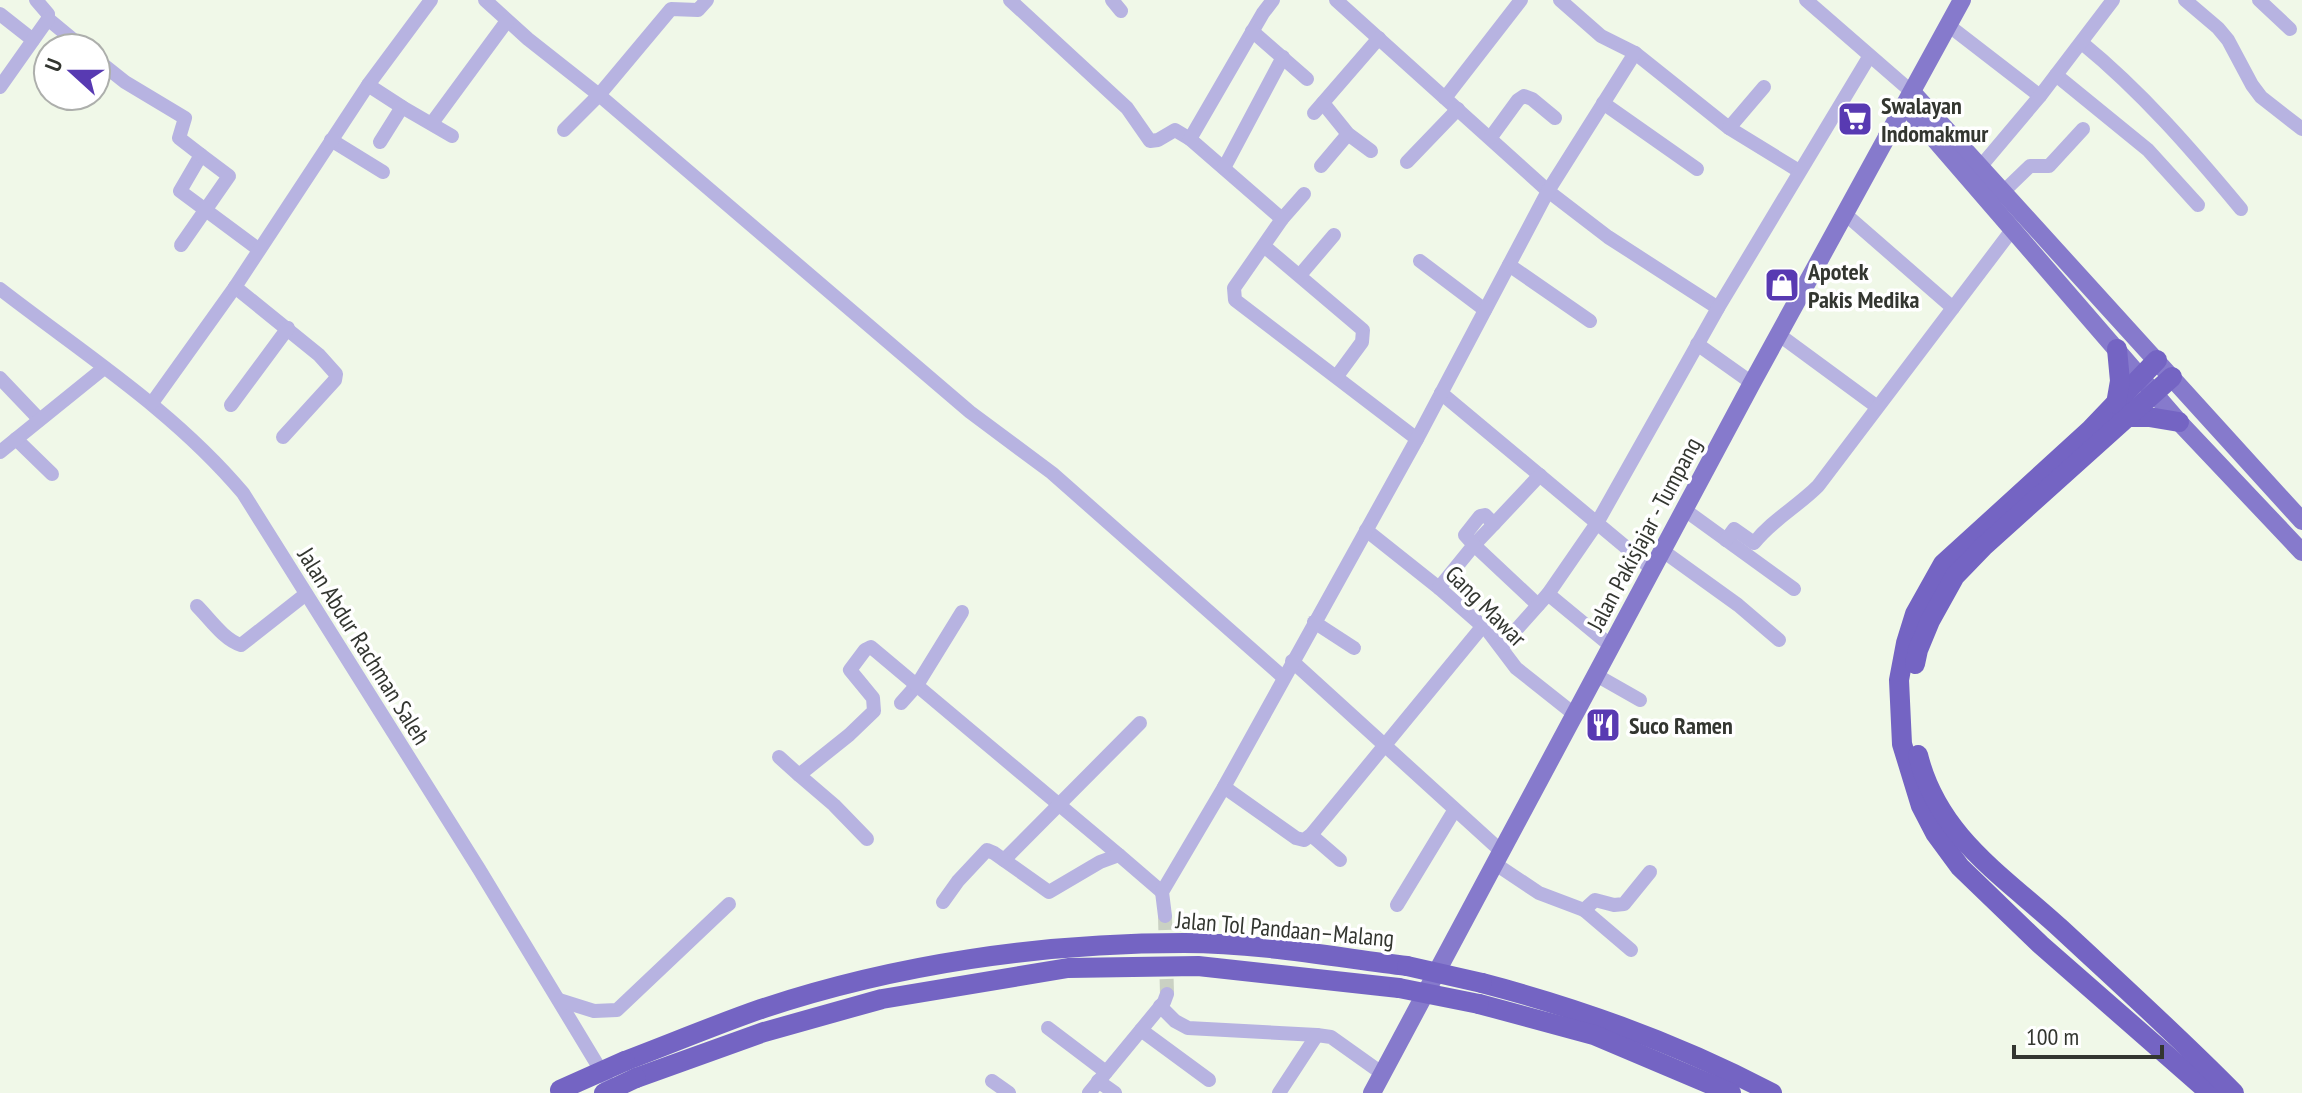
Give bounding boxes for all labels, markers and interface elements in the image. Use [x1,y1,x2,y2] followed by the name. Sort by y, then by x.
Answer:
[32,32,112,112] north arrow
[38,55,68,75] text: U
[1881,90,1989,149] place label: Swalayan Indomakmur
[1836,100,1874,138] supermarket icon: Swalayan Indomakmur
[1807,256,1920,315] place label: Apotek Pakis Medika
[1763,266,1801,304] shop icon: Apotek Pakis Medika
[1579,432,1708,637] street label: Jalan Pakisjajar - Tumpang
[290,541,437,750] street label: Jalan Abdur Rachman Saleh
[1439,559,1534,654] street label: Gang Mawar
[1584,706,1622,744] restaurant icon: Suco Ramen
[1629,710,1733,741] place label: Suco Ramen
[1174,904,1395,954] street label: Jalan Tol Pandaan–Malang
[2014,1009,2162,1059] scale bar
[2026,1021,2079,1052] text: 100 m

